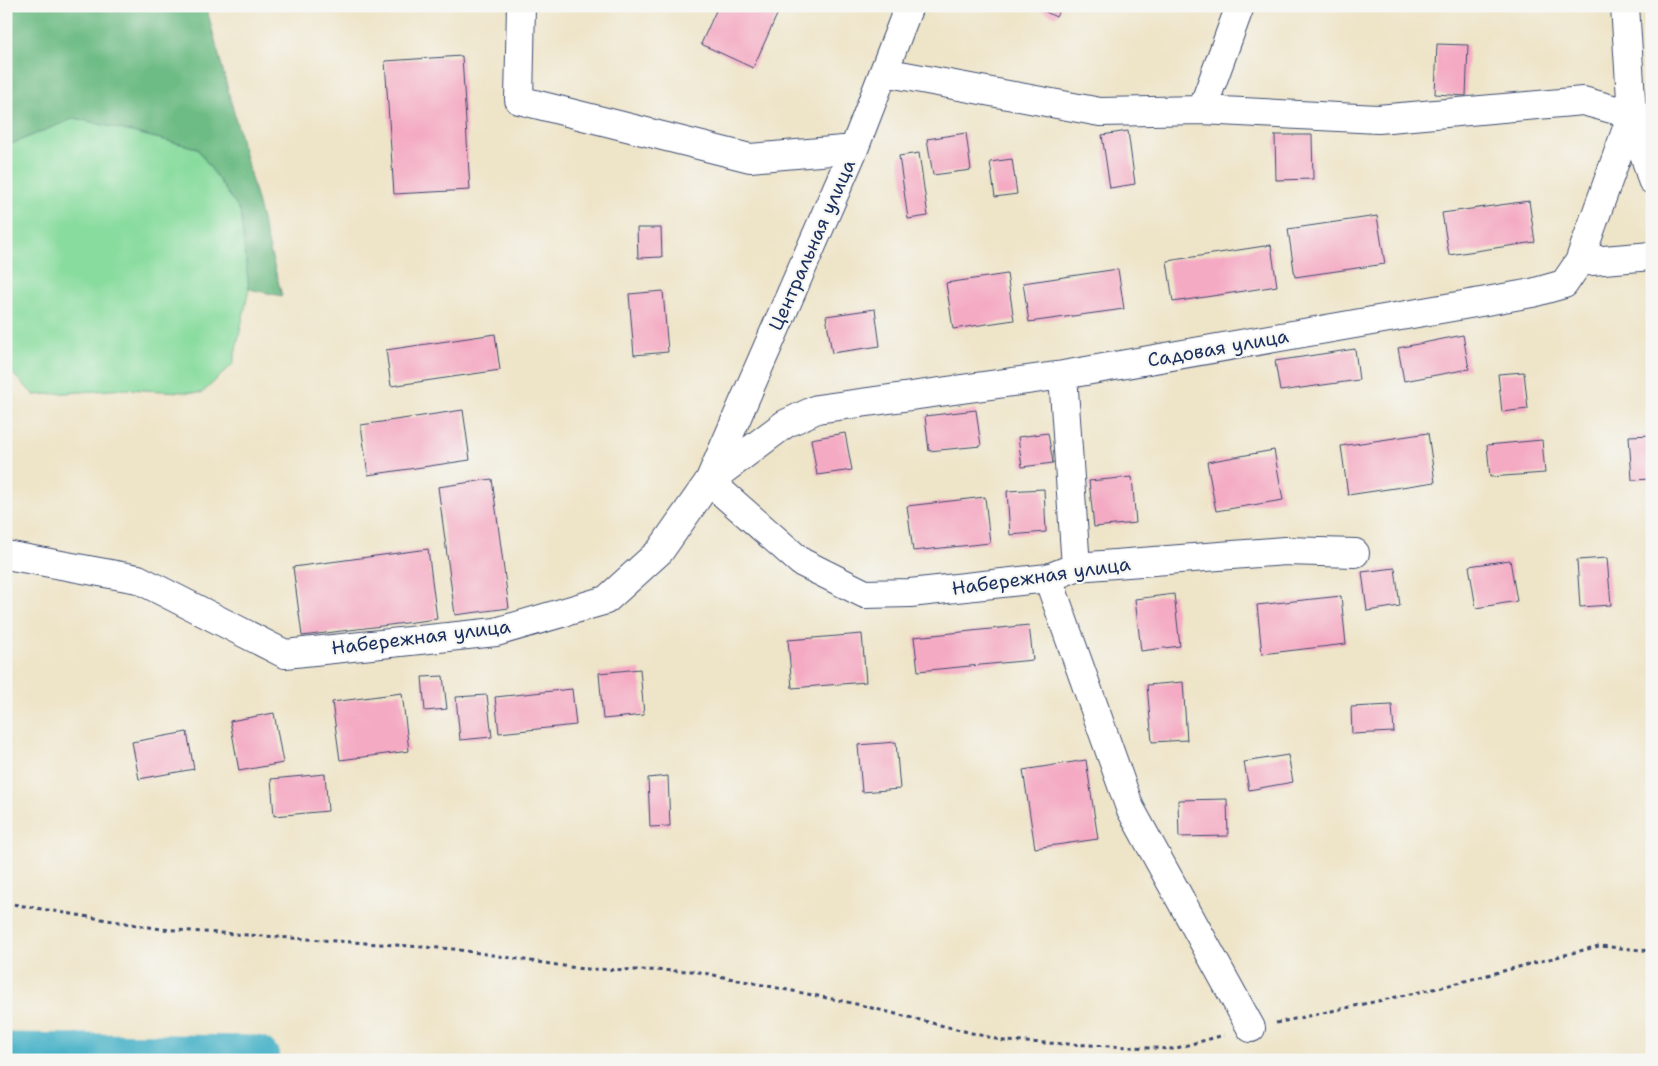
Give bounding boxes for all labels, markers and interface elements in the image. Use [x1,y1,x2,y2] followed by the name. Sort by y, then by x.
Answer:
[763,155,861,335] street label: Центральная улица
[1146,323,1291,373] street label: Садовая улица
[950,551,1132,601] street label: Набережная улица
[330,614,512,660] street label: Набережная улица

